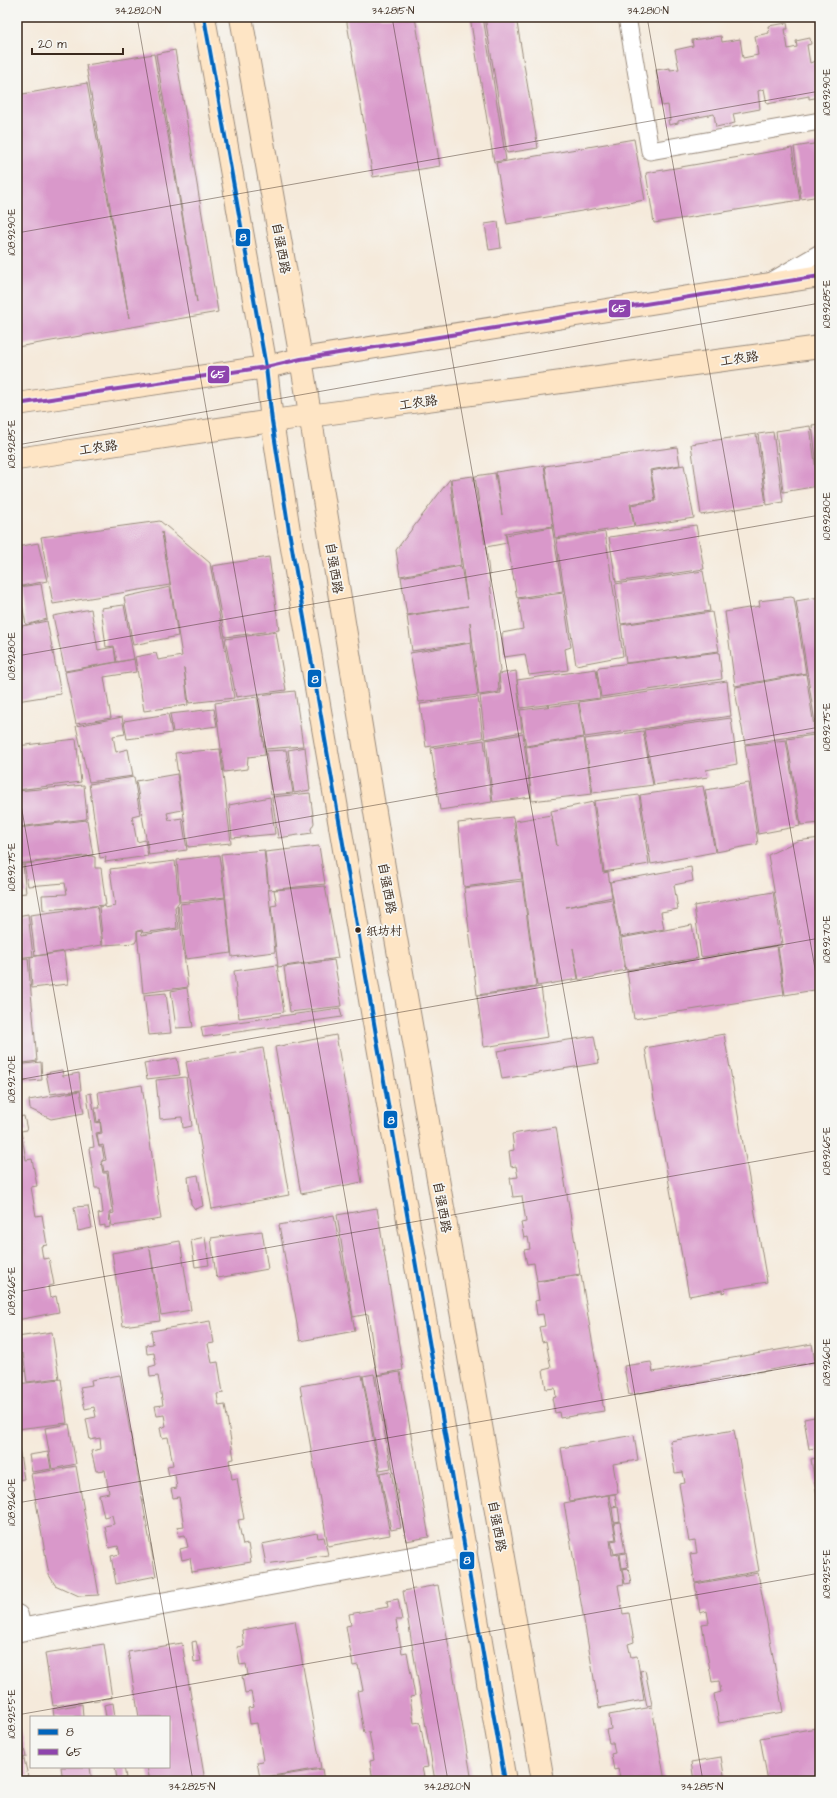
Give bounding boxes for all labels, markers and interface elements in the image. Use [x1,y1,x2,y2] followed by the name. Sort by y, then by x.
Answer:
[115,4,161,18] text: 34.2820°N
[372,4,414,18] text: 34.2815°N
[627,4,669,18] text: 34.2810°N
[32,30,123,56] scale bar
[38,36,67,53] text: 20 m
[820,68,834,116] text: 108.9290°E
[5,208,19,256] text: 108.9290°E
[268,221,294,275] street label: 自强西路
[235,228,251,247] line badge: 8
[239,230,247,245] text: 8
[820,280,834,328] text: 108.9285°E
[608,299,631,318] line badge: 65
[612,301,627,316] text: 65
[719,347,760,371] street label: 工农路
[207,365,230,384] line badge: 65
[211,367,226,382] text: 65
[398,391,439,415] street label: 工农路
[5,420,19,468] text: 108.9285°E
[78,436,119,460] street label: 工农路
[820,492,834,540] text: 108.9280°E
[321,541,347,595] street label: 自强西路
[5,632,19,680] text: 108.9280°E
[307,669,322,688] line badge: 8
[311,672,319,687] text: 8
[820,703,834,751] text: 108.9275°E
[5,843,19,891] text: 108.9275°E
[374,861,400,915] street label: 自强西路
[820,915,834,963] text: 108.9270°E
[366,923,402,940] place label: 纸坊村
[353,925,363,935] marker: 纸坊村
[5,1055,19,1103] text: 108.9270°E
[383,1110,398,1129] line badge: 8
[387,1113,395,1128] text: 8
[820,1127,834,1175] text: 108.9265°E
[429,1180,455,1234] street label: 自强西路
[5,1267,19,1315] text: 108.9265°E
[820,1338,834,1386] text: 108.9260°E
[5,1478,19,1526] text: 108.9260°E
[484,1499,510,1553] street label: 自强西路
[820,1549,834,1599] text: 108.9255°E
[459,1551,475,1570] line badge: 8
[463,1553,471,1568] text: 8
[5,1689,19,1739] text: 108.9255°E
[30,1716,170,1768] legend
[66,1724,74,1741] text: 8
[66,1744,83,1761] text: 65
[169,1780,215,1794] text: 34.2825°N
[424,1780,470,1794] text: 34.2820°N
[681,1780,723,1794] text: 34.2815°N

